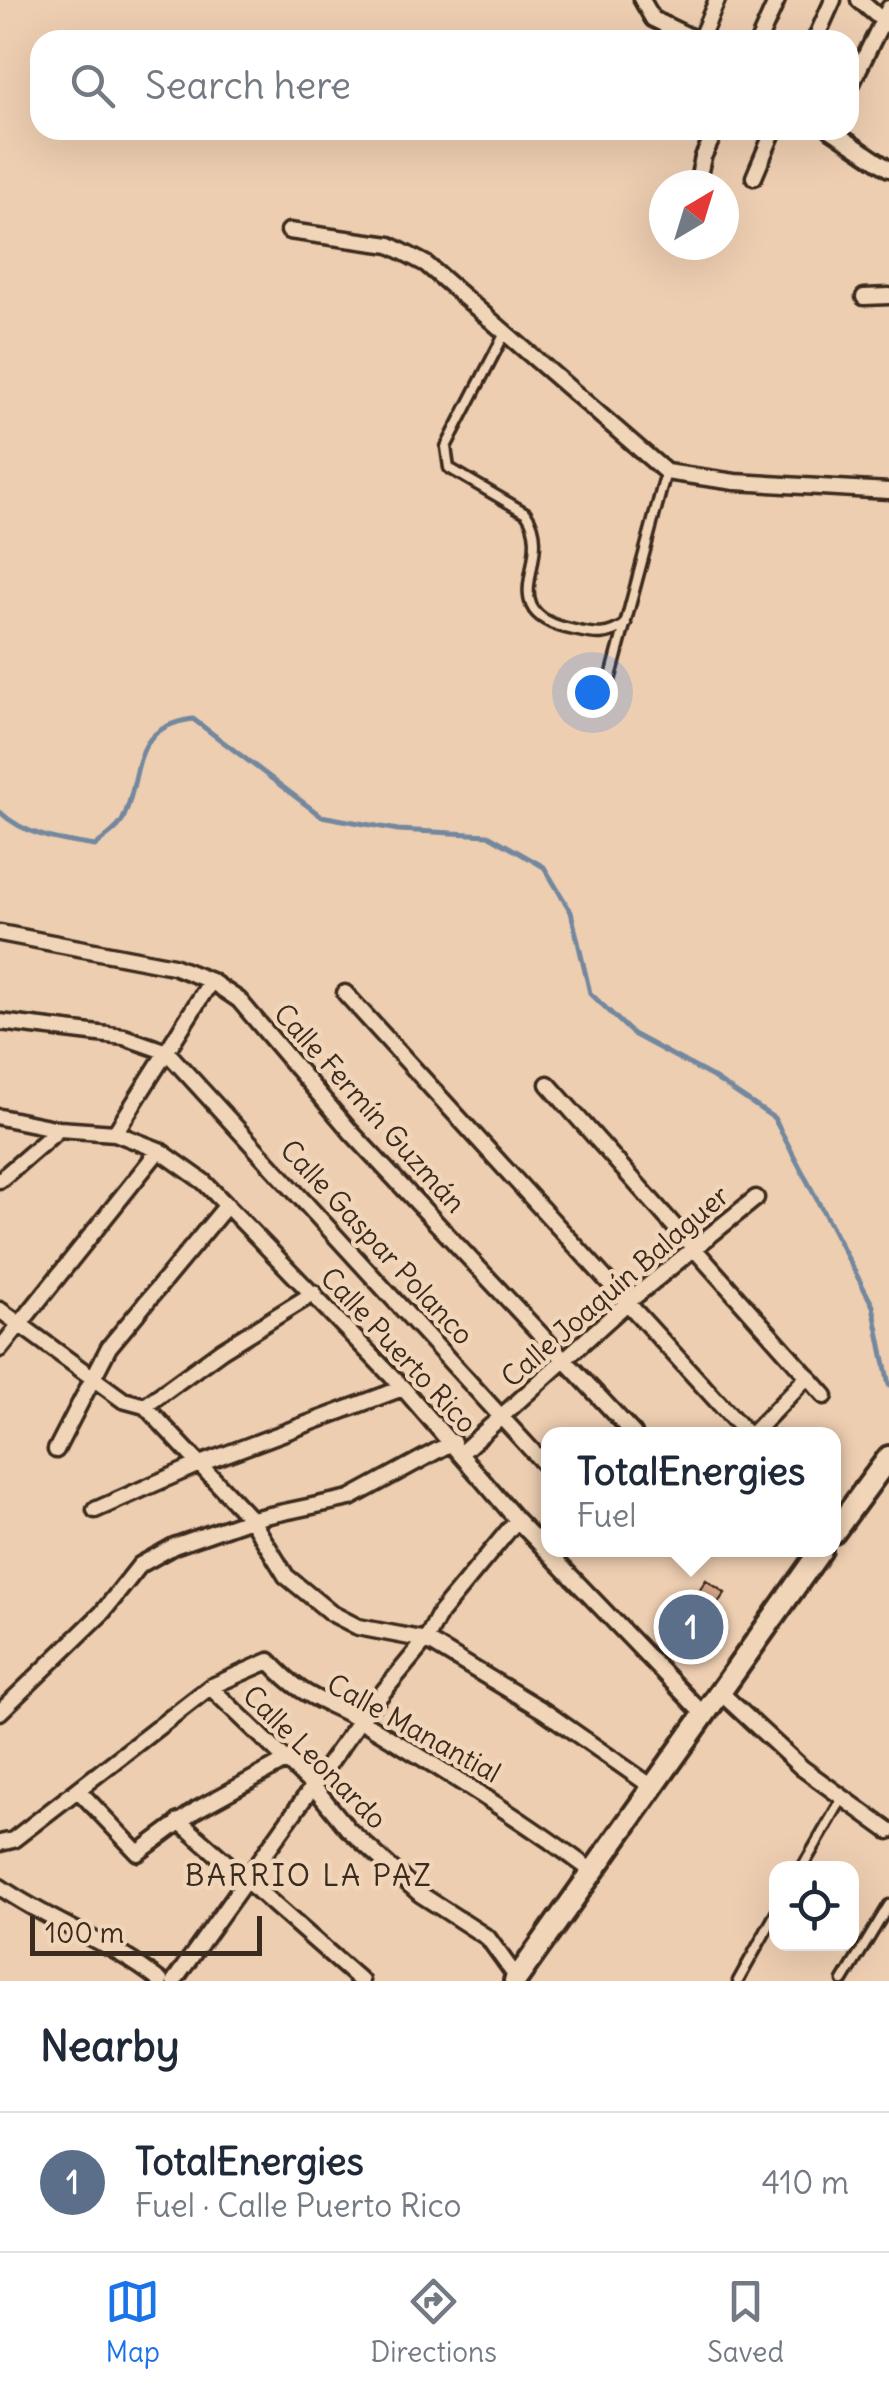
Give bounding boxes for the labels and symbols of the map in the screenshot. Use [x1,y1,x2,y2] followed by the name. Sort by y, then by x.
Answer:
[649,170,739,260] north arrow
[567,667,618,718] your location
[266,996,474,1220] street label: Calle Fermín Guzmán
[273,1132,481,1352] street label: Calle Gaspar Polanco
[494,1177,736,1395] street label: Calle Joaquín Balaguer
[313,1260,485,1440] street label: Calle Puerto Rico
[658,1590,724,1664] pin: 1
[321,1665,507,1791] street label: Calle Manantial
[235,1677,395,1837] street label: Calle Leonardo
[185,1856,433,1894] district label: BARRIO LA PAZ
[30,1911,262,1956] scale bar

